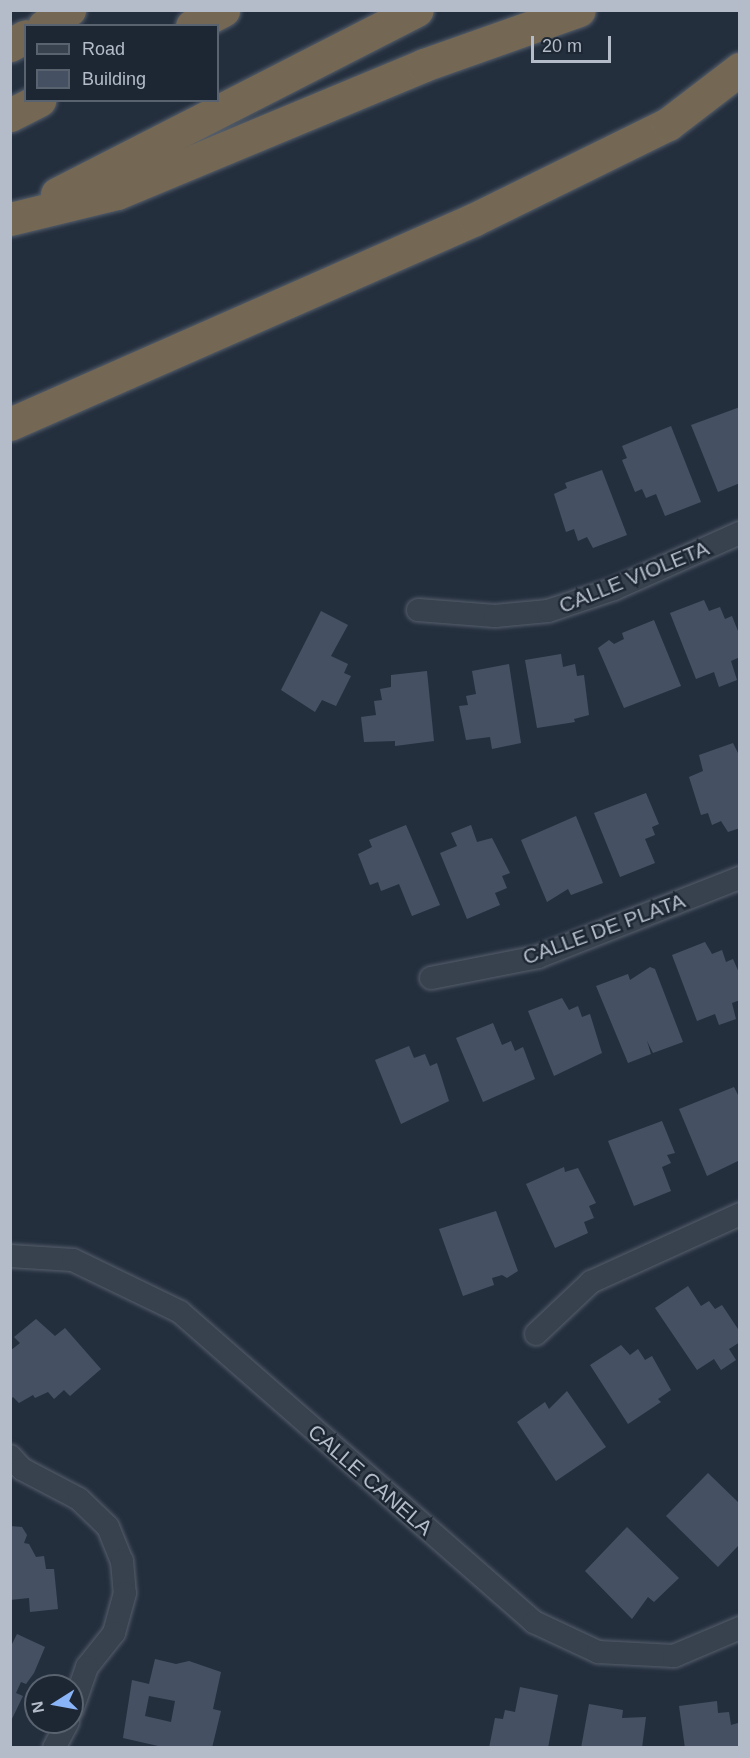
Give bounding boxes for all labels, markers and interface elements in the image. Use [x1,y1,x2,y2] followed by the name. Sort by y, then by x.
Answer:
[24,24,219,102] legend
[534,24,614,62] scale bar
[542,36,582,56] text: 20 m
[82,39,125,59] text: Road
[82,69,146,89] text: Building
[555,535,713,619] street label: CALLE VIOLETA
[519,888,689,970] street label: CALLE DE PLATA
[303,1419,437,1541] street label: CALLE CANELA
[24,1674,84,1734] north arrow
[28,1700,47,1714] text: N

